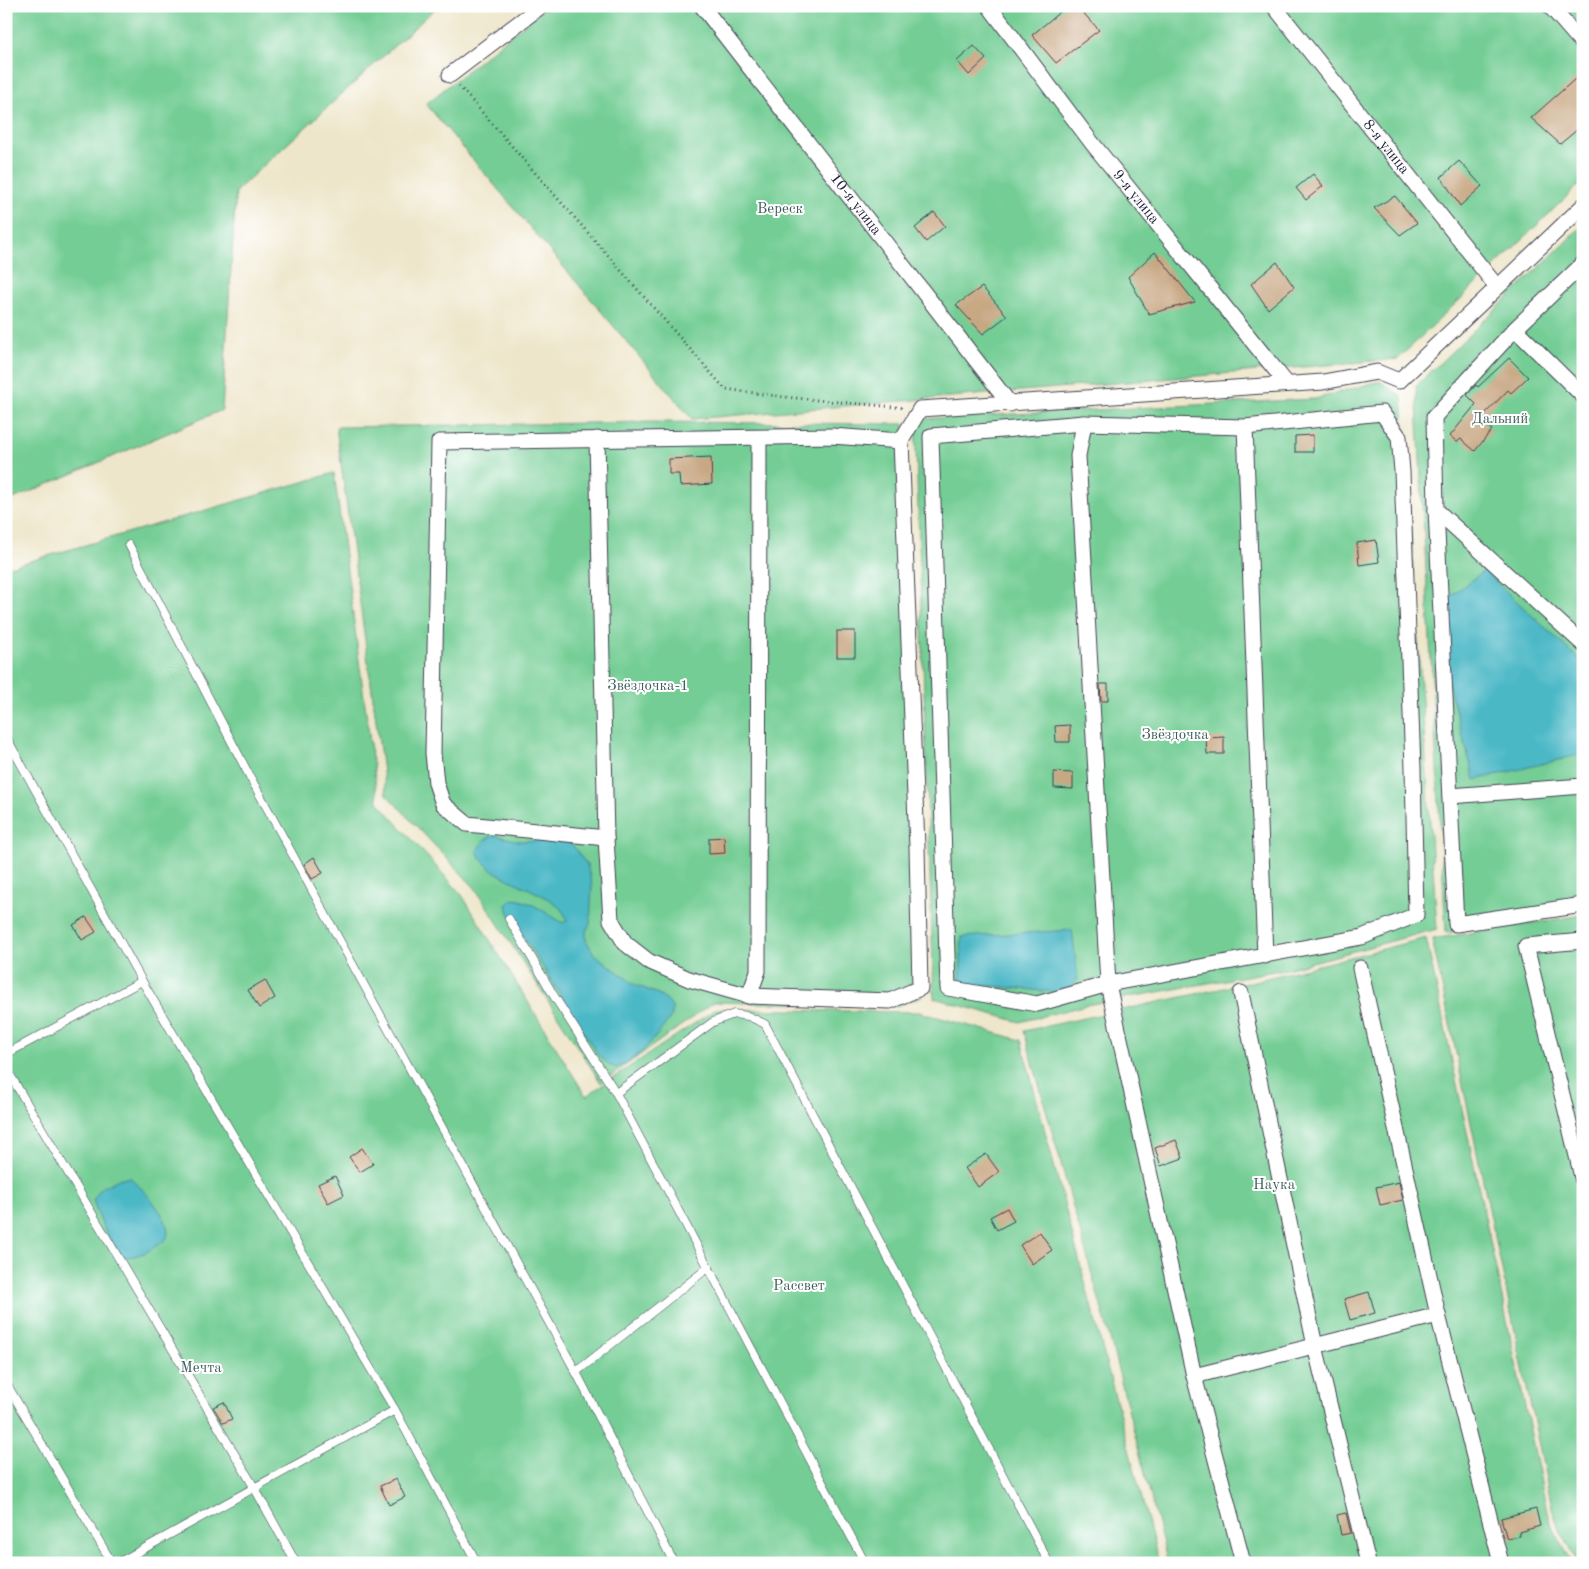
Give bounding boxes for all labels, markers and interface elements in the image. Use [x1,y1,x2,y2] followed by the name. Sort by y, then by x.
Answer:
[1360,117,1412,177] street label: 8-я улица
[1110,167,1162,227] street label: 9-я улица
[827,171,884,239] street label: 10-я улица
[757,202,803,217] park label: Вереск
[1472,412,1528,427] park label: Дальний
[607,679,689,694] park label: Звёздочка-1
[1141,728,1209,743] park label: Звёздочка
[1253,1178,1296,1193] park label: Наука
[773,1279,825,1294] park label: Рассвет
[180,1361,222,1376] park label: Мечта

